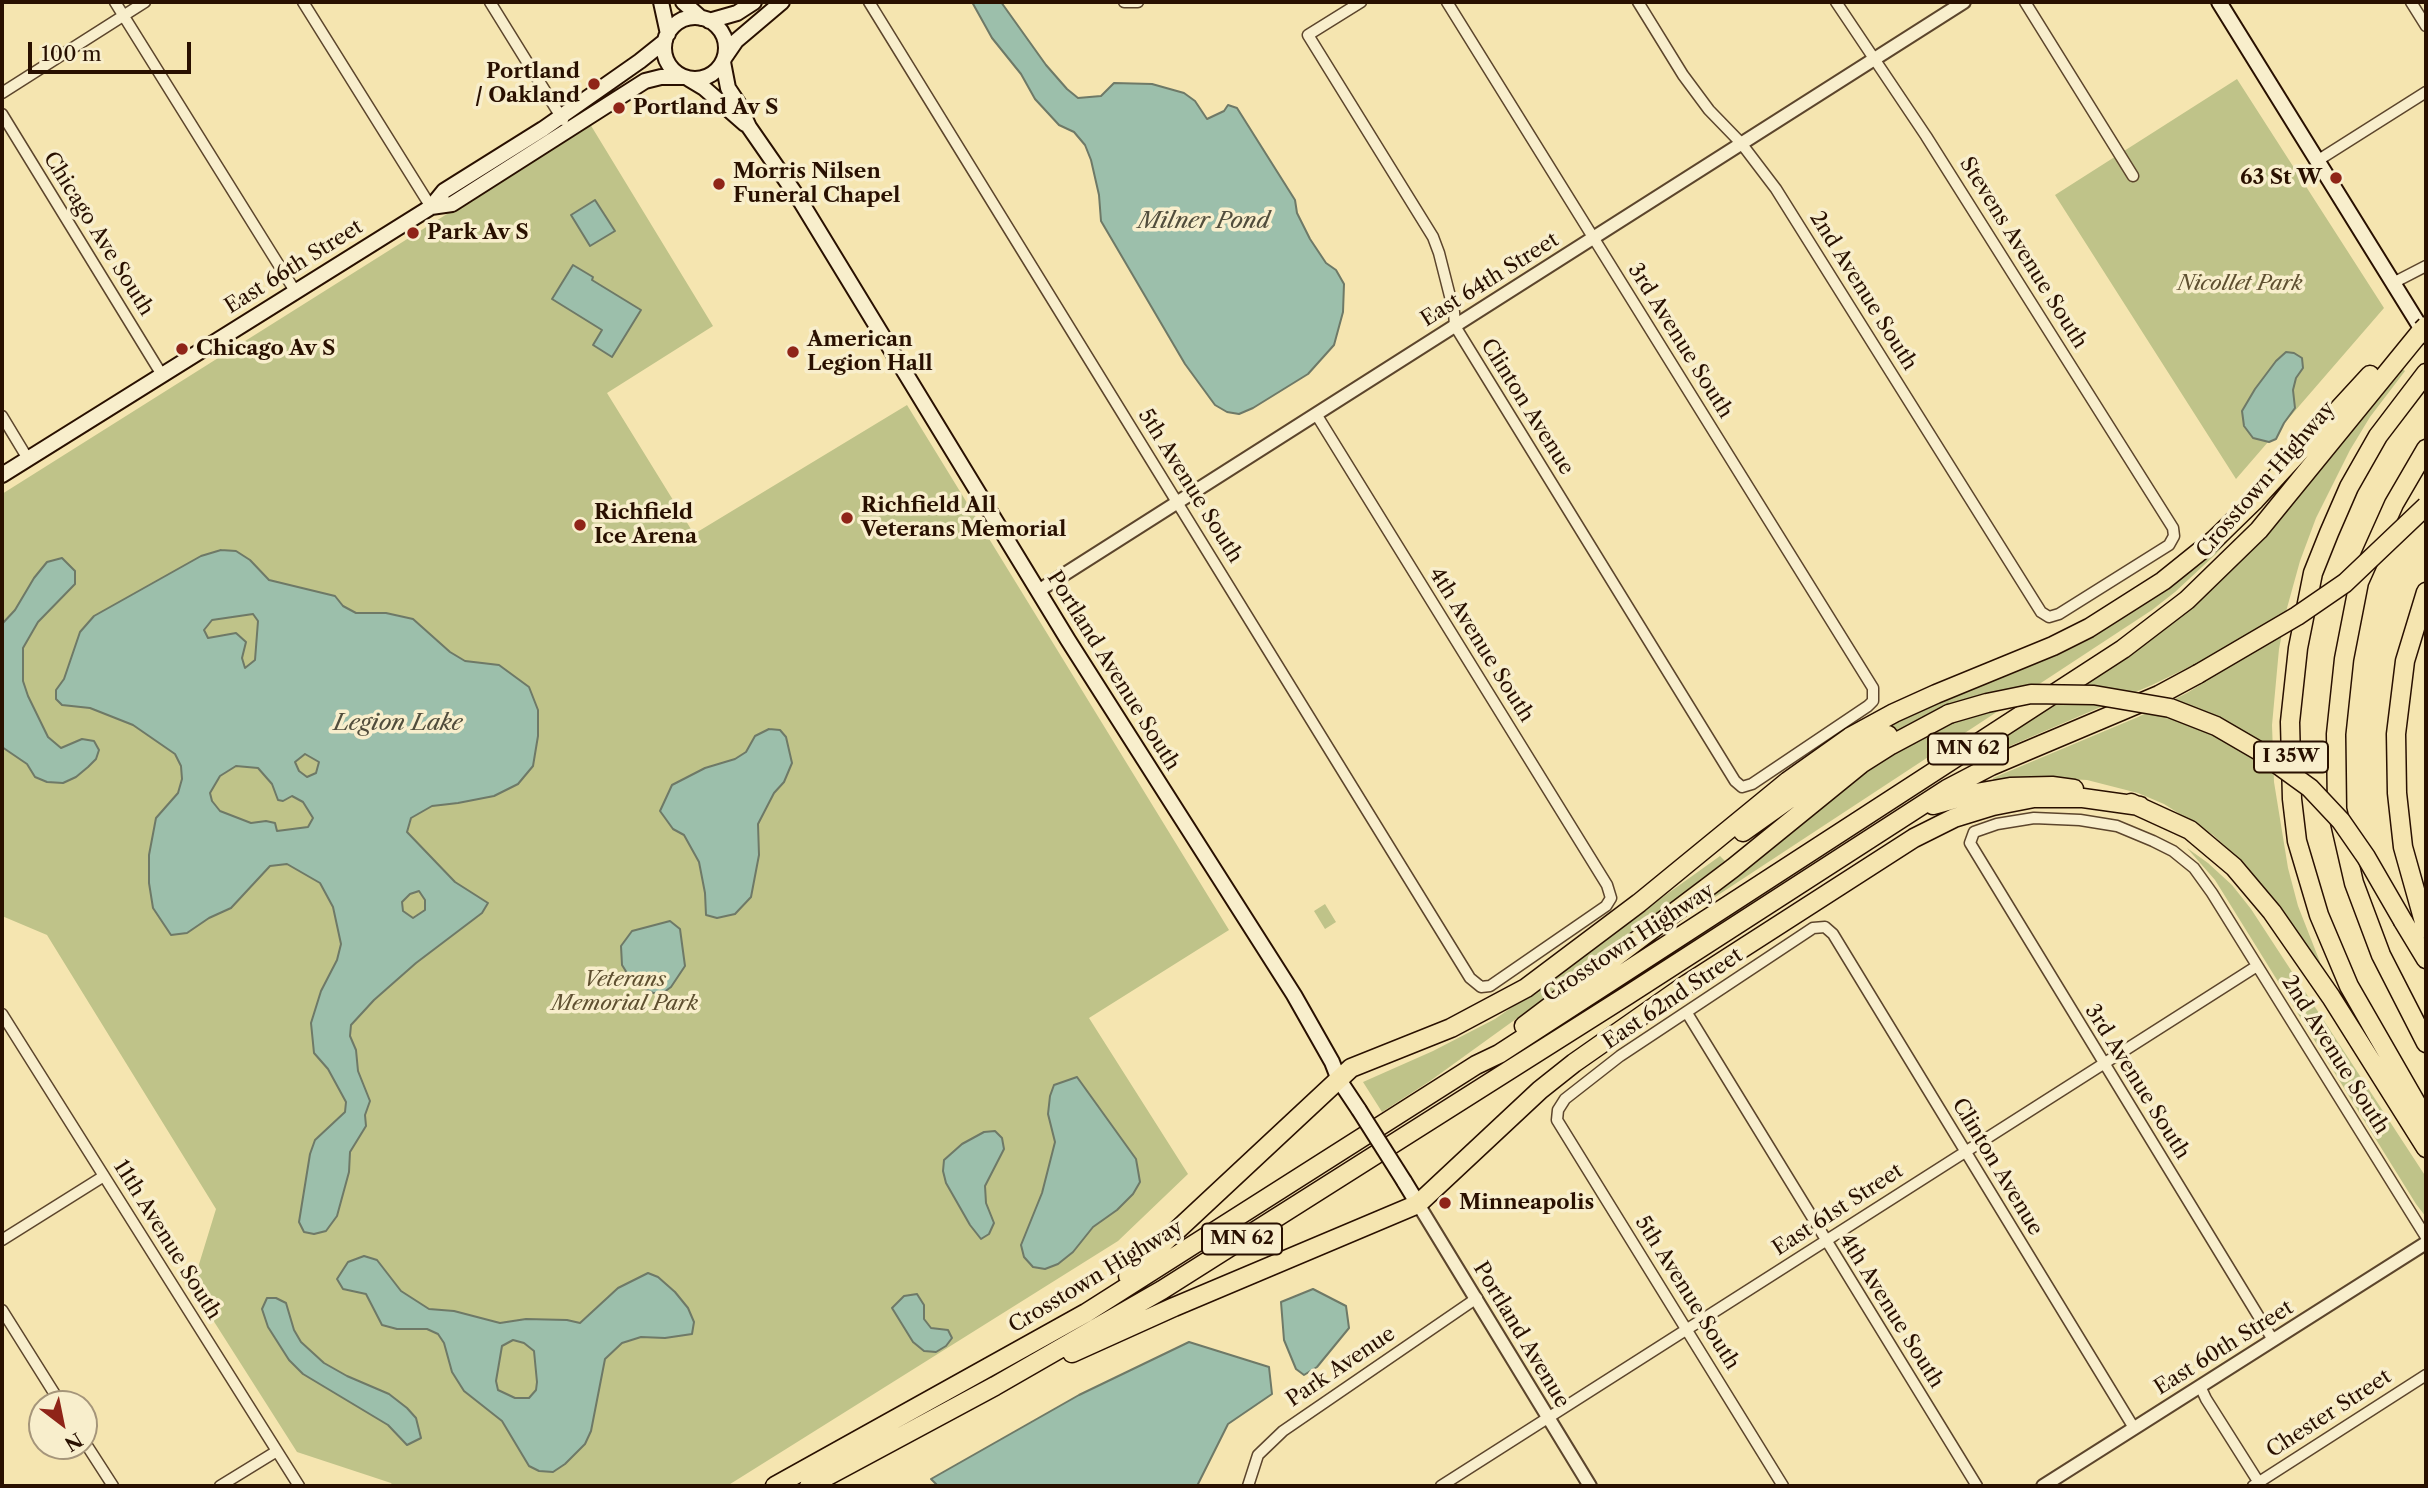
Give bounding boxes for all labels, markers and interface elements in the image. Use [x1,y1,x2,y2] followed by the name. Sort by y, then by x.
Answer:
[32,28,194,72] scale bar
[41,41,102,66] text: 100 m
[475,59,580,109] place label: Portland / Oakland
[586,76,602,92] marker: Portland / Oakland
[633,95,779,121] place label: Portland Av S
[611,100,627,116] marker: Portland Av S
[37,147,159,321] street label: Chicago Ave South
[1954,153,2092,353] street label: Stevens Avenue South
[733,159,900,209] place label: Morris Nilsen Funeral Chapel
[2240,165,2322,191] place label: 63 St W
[2328,170,2344,186] marker: 63 St W
[711,176,727,192] marker: Morris Nilsen Funeral Chapel
[1138,207,1270,235] water label: Milner Pond
[1804,207,1922,375] street label: 2nd Avenue South
[220,214,368,320] street label: East 66th Street
[427,220,529,246] place label: Park Av S
[405,225,421,241] marker: Park Av S
[1416,228,1564,332] street label: East 64th Street
[1622,259,1738,423] street label: 3rd Avenue South
[2177,271,2303,297] park label: Nicollet Park
[807,327,933,377] place label: American Legion Hall
[1475,334,1579,480] street label: Clinton Avenue
[196,336,335,362] place label: Chicago Av S
[174,341,190,357] marker: Chicago Av S
[785,344,801,360] marker: American Legion Hall
[2191,397,2341,563] street label: Crosstown Highway
[1132,404,1248,568] street label: 5th Avenue South
[861,493,1066,543] place label: Richfield All Veterans Memorial
[594,500,697,550] place label: Richfield Ice Arena
[839,510,855,526] marker: Richfield All Veterans Memorial
[572,517,588,533] marker: Richfield Ice Arena
[1423,563,1539,727] street label: 4th Avenue South
[1041,567,1185,775] street label: Portland Avenue South
[334,709,462,737] water label: Legion Lake
[1928,734,2008,764] road number: MN 62
[2254,742,2328,772] road number: I 35W
[1539,878,1719,1008] street label: Crosstown Highway
[1598,943,1748,1055] street label: East 62nd Street
[552,967,698,1017] park label: Veterans Memorial Park
[2276,971,2394,1139] street label: 2nd Avenue South
[2079,1000,2195,1164] street label: 3rd Avenue South
[1946,1094,2048,1240] street label: Clinton Avenue
[108,1156,226,1324] street label: 11th Avenue South
[1768,1159,1908,1261] street label: East 61st Street
[1459,1190,1594,1216] place label: Minneapolis
[1437,1195,1453,1211] marker: Minneapolis
[1629,1211,1745,1375] street label: 5th Avenue South
[1004,1215,1188,1339] street label: Crosstown Highway
[1202,1224,1282,1254] road number: MN 62
[1833,1229,1949,1393] street label: 4th Avenue South
[1467,1257,1575,1413] street label: Portland Avenue
[2150,1295,2298,1401] street label: East 60th Street
[1282,1321,1400,1413] street label: Park Avenue
[2262,1364,2396,1464] street label: Chester Street
[28,1390,98,1460] north arrow
[60,1427,86,1456] text: N

